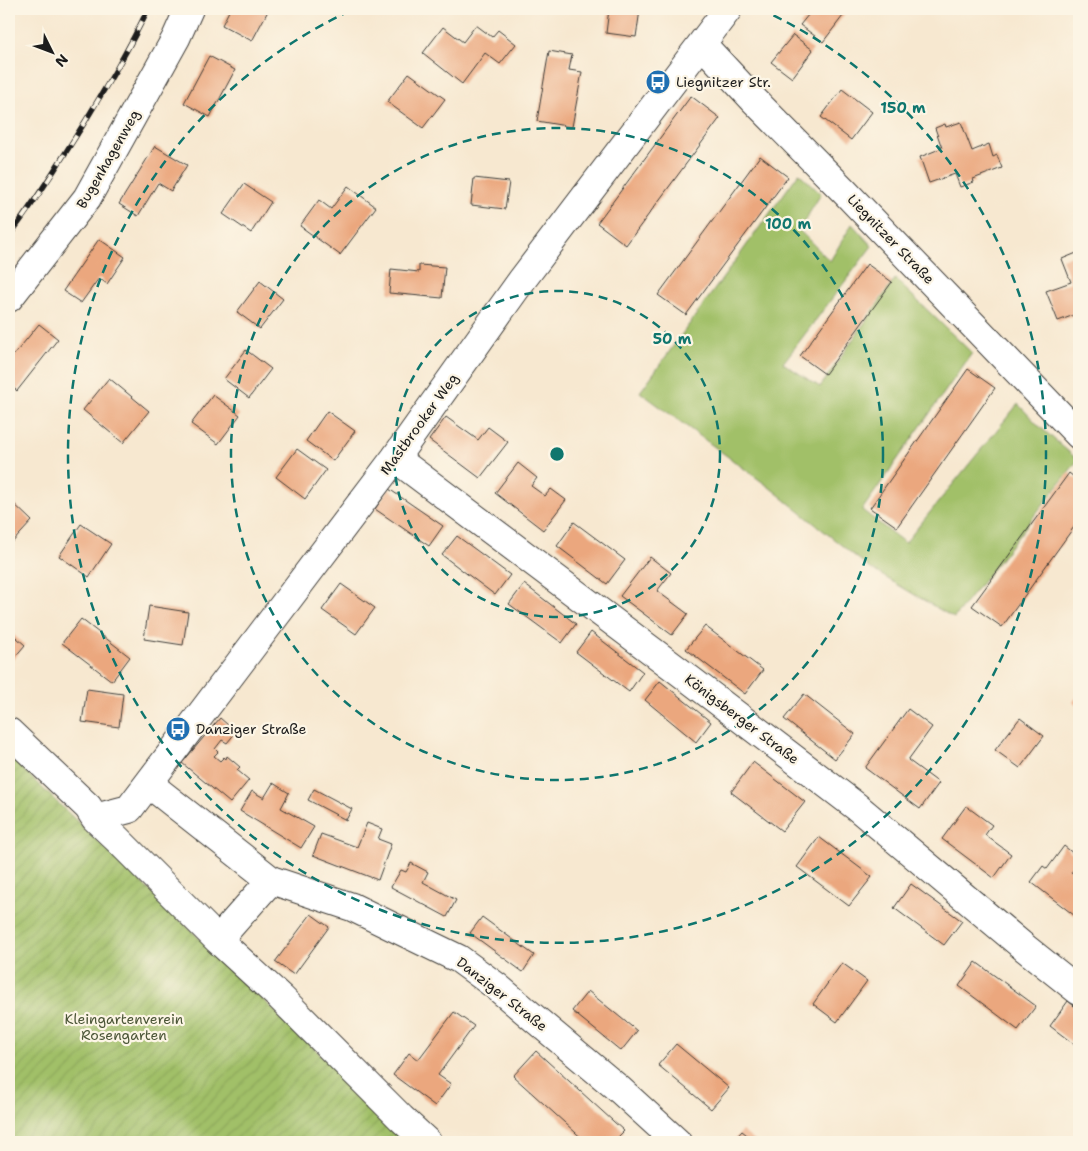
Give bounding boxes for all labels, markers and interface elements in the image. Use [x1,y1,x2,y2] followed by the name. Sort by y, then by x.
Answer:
[28,28,78,78] north arrow
[51,51,72,71] text: N
[645,69,671,95] bus stop icon: Liegnitzer Str.
[676,73,771,91] place label: Liegnitzer Str.
[880,98,926,118] text: 150 m
[72,106,144,212] street label: Bugenhagenweg
[844,190,938,288] street label: Liegnitzer Straße
[765,214,811,234] text: 100 m
[653,329,692,349] text: 50 m
[376,370,462,478] street label: Mastbrooker Weg
[548,445,566,463] centre of rings
[681,670,803,768] street label: Königsberger Straße
[165,716,191,742] bus stop icon: Danziger Straße
[196,720,307,738] place label: Danziger Straße
[453,953,551,1035] street label: Danziger Straße
[65,1010,184,1044] park label: Kleingartenverein Rosengarten

